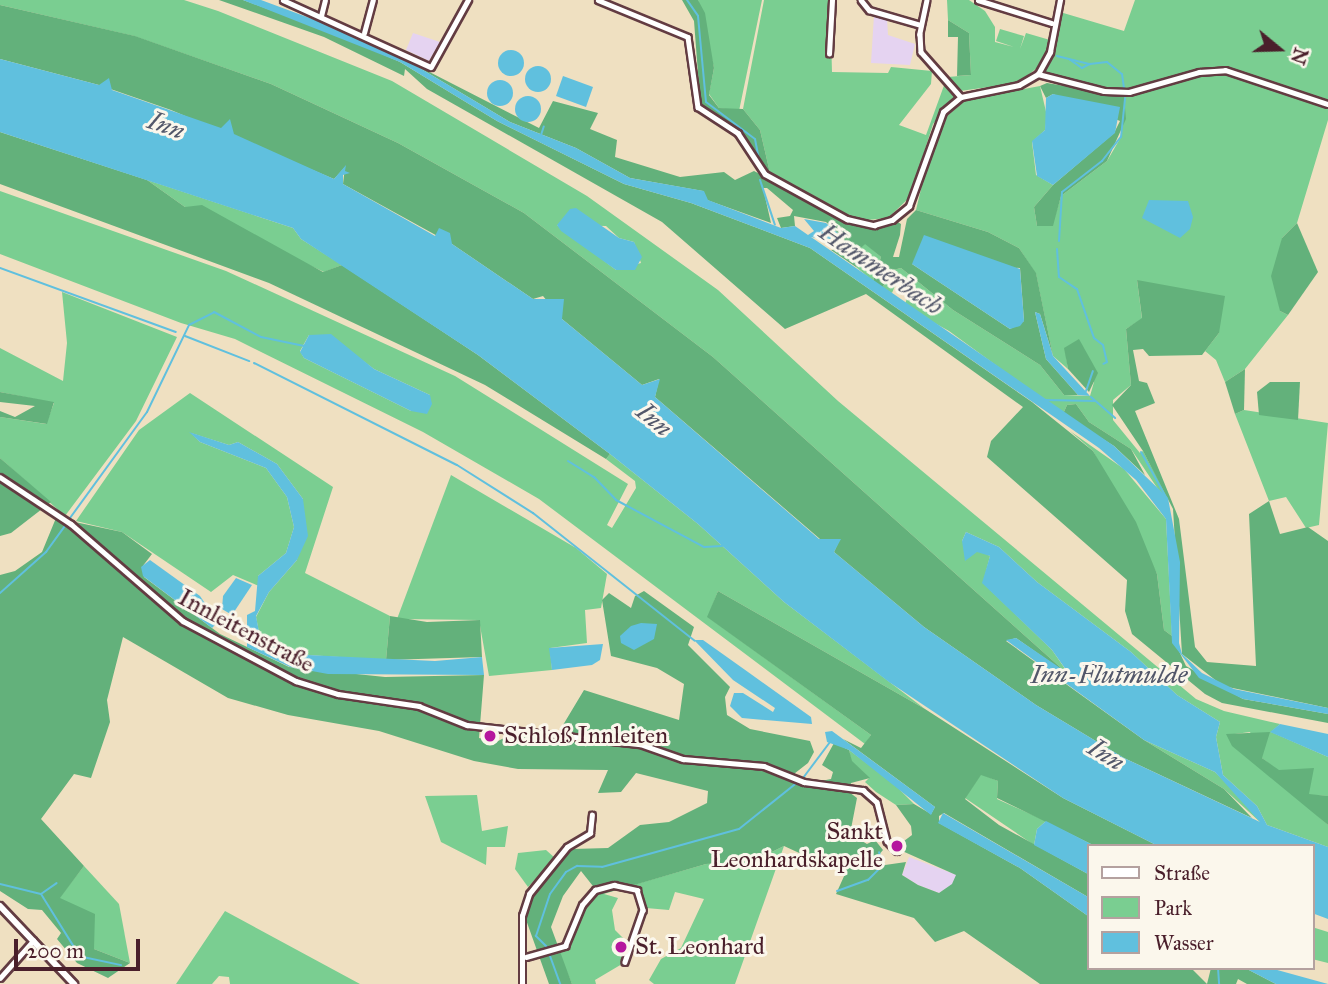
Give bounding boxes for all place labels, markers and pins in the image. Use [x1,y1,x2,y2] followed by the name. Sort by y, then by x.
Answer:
[504,722,668,750] place label: Schloß Innleiten
[482,728,498,744] marker: Schloß Innleiten
[711,818,883,874] place label: Sankt Leonhardskapelle
[889,838,905,854] marker: Sankt Leonhardskapelle
[635,933,765,961] place label: St. Leonhard
[613,939,629,955] marker: St. Leonhard

